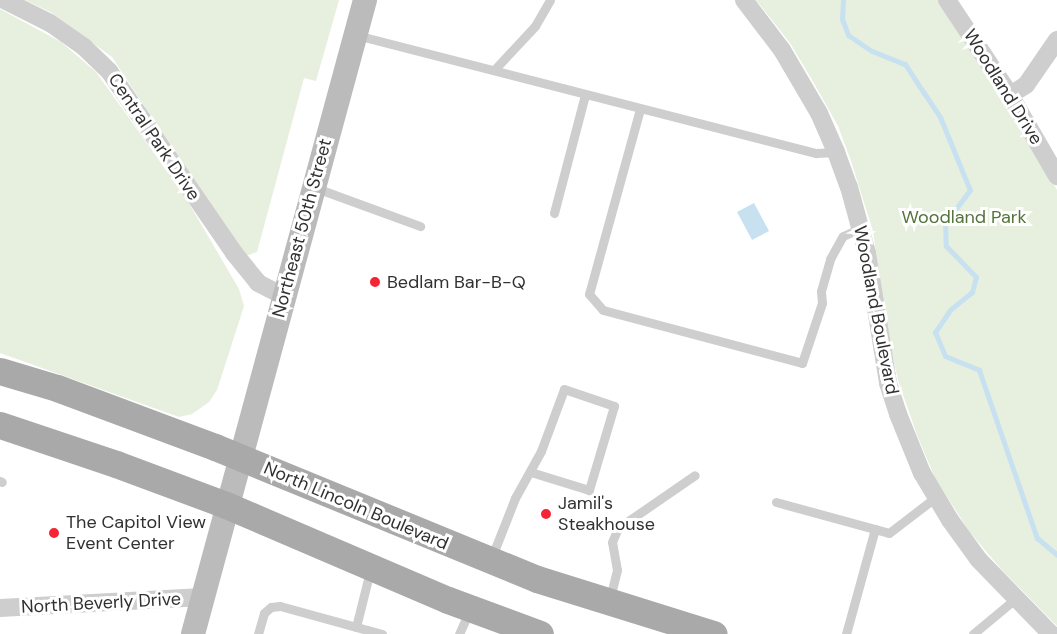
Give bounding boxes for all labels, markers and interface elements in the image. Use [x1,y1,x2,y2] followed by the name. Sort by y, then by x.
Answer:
[959,25,1047,149] street label: Woodland Drive
[103,69,205,205] street label: Central Park Drive
[268,136,336,320] street label: Northeast 50th Street
[902,206,1026,228] park label: Woodland Park
[849,224,903,396] street label: Woodland Boulevard
[387,271,526,293] place label: Bedlam Bar-B-Q
[368,275,382,289] marker: Bedlam Bar-B-Q
[260,457,452,555] street label: North Lincoln Boulevard
[558,493,655,536] place label: Jamil's Steakhouse
[539,507,553,521] marker: Jamil's Steakhouse
[66,512,206,554] place label: The Capitol View Event Center
[47,526,61,540] marker: The Capitol View Event Center
[21,588,181,618] street label: North Beverly Drive

